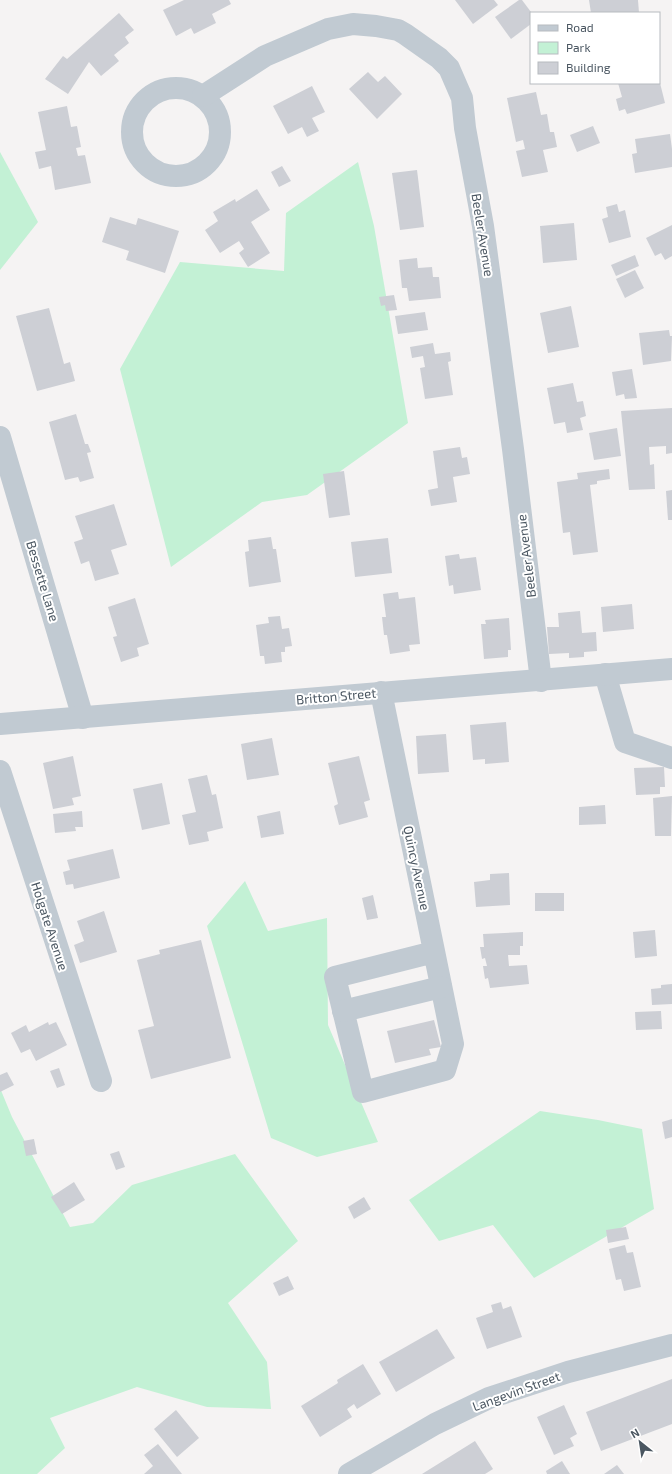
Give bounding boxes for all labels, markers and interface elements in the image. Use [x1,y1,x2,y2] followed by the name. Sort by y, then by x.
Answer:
[530,12,660,84] legend
[566,20,594,34] text: Road
[566,40,591,54] text: Park
[566,60,611,74] text: Building
[469,192,497,278] street label: Beeler Avenue
[513,513,539,599] street label: Beeler Avenue
[23,539,63,623] street label: Bessette Lane
[295,685,377,707] street label: Britton Street
[400,824,434,912] street label: Quincy Avenue
[28,880,72,972] street label: Holgate Avenue
[470,1368,562,1414] street label: Langevin Street
[620,1422,660,1462] north arrow
[628,1425,641,1441] text: N

